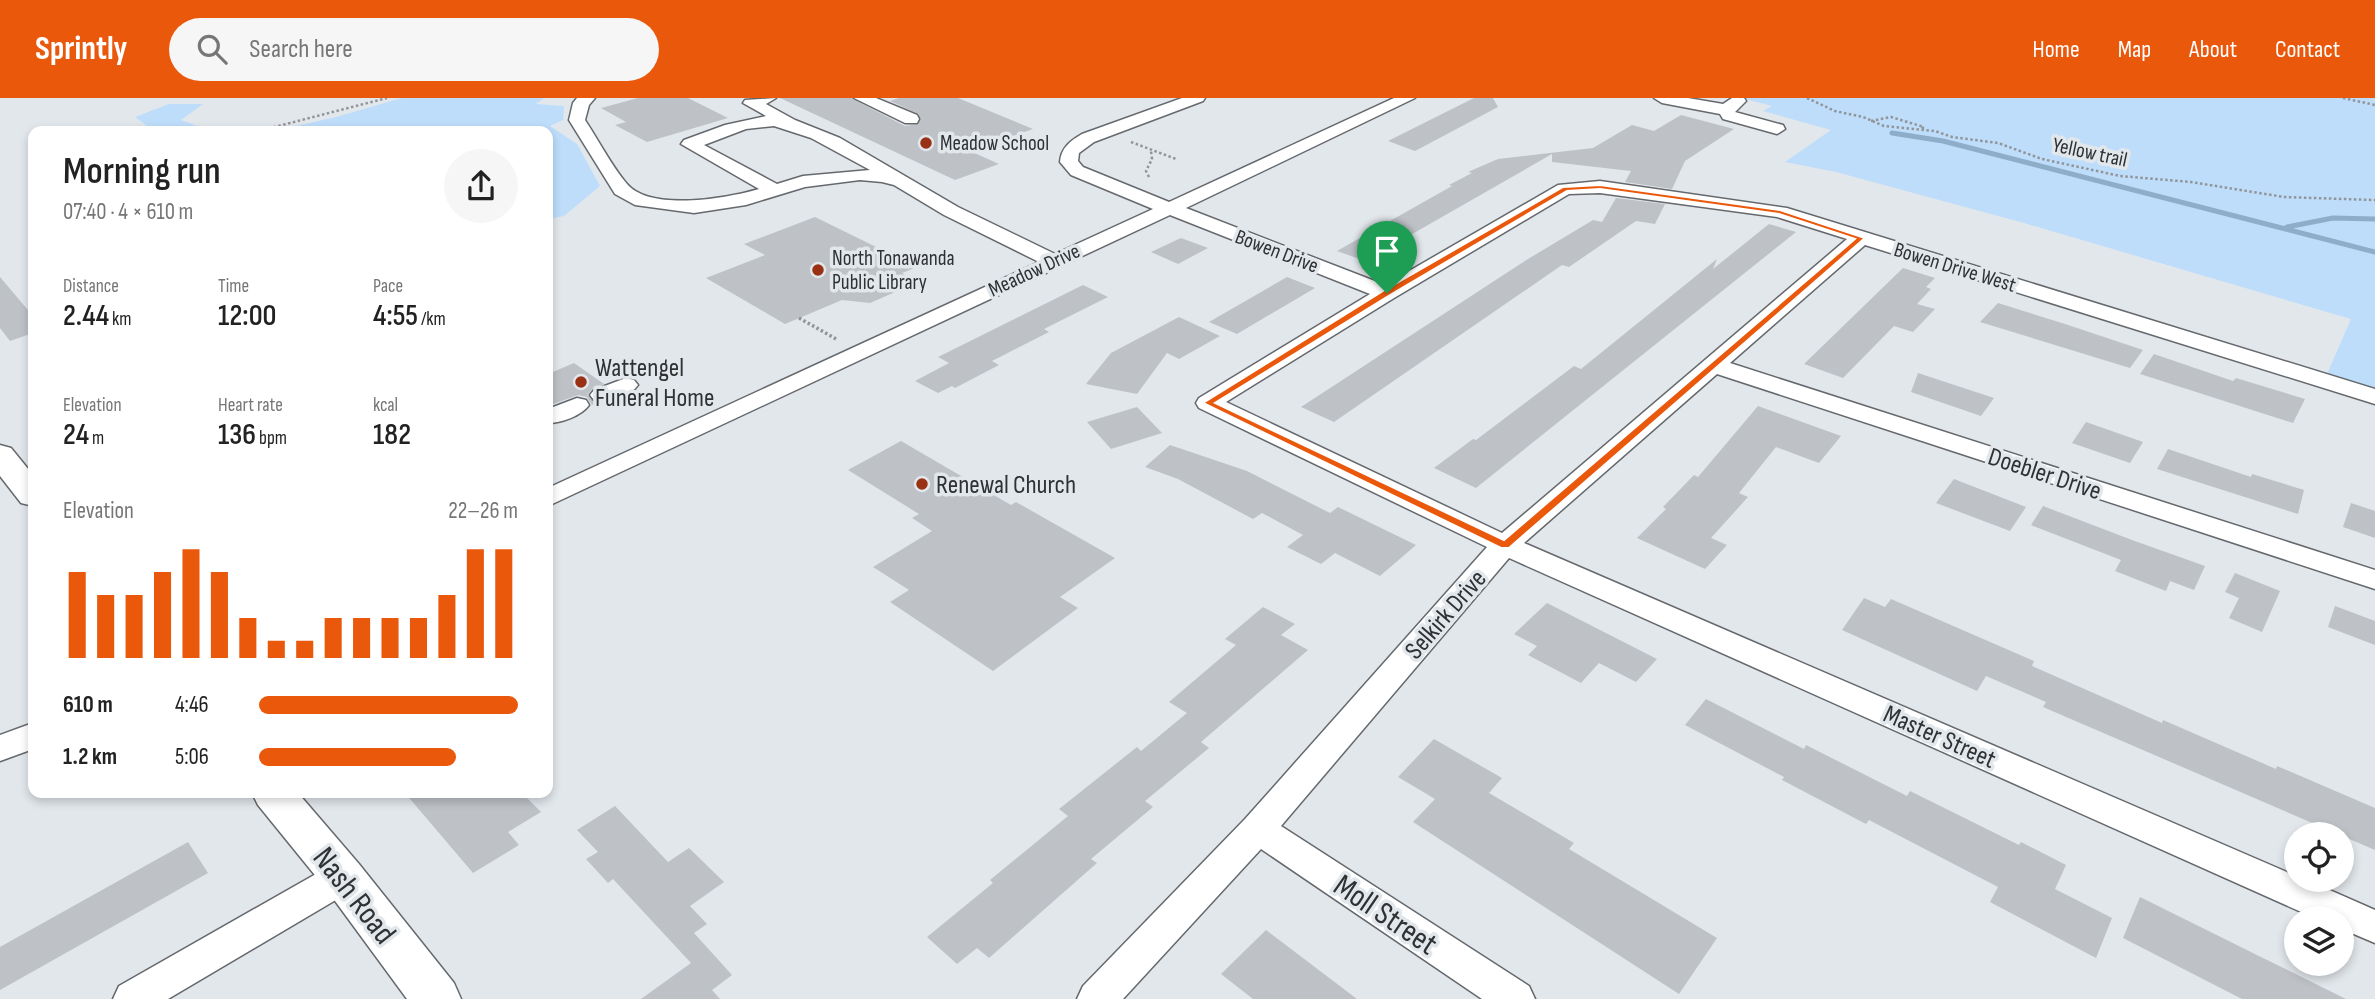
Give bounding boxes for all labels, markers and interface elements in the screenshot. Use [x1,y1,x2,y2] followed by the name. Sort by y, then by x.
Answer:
[169,18,659,81] search box
[35,29,127,69] text: Sprintly
[193,30,231,68] icon: search
[249,34,353,65] text: Search here
[2032,35,2080,64] text: Home
[2118,35,2151,64] text: Map
[2189,35,2237,64] text: About
[2275,35,2340,64] text: Contact
[940,131,1049,156] place label: Meadow School
[2050,132,2129,173] street label: Yellow trail
[918,135,934,151] marker: Meadow School
[63,149,221,194] text: Morning run
[444,149,518,223] button: share
[63,198,193,226] text: 07:40 · 4 × 610 m
[1357,221,1417,293] pin
[1232,224,1322,279] street label: Bowen Drive
[1368,232,1406,270] icon: arrive
[1891,237,2019,298] street label: Bowen Drive West
[984,238,1084,303] street label: Meadow Drive
[832,246,955,295] place label: North Tonawanda Public Library
[810,262,826,278] marker: North Tonawanda Public Library
[63,275,119,298] text: Distance
[218,275,249,298] text: Time
[373,275,403,298] text: Pace
[63,298,109,334] text: 2.44
[218,298,276,334] text: 12:00
[373,298,418,334] text: 4:55
[109,308,132,331] text: km
[418,308,446,331] text: /km
[595,353,714,414] place label: Wattengel Funeral Home
[573,374,589,390] marker: Wattengel Funeral Home
[63,394,122,417] text: Elevation
[218,394,283,417] text: Heart rate
[373,394,398,417] text: kcal
[63,417,89,453] text: 24
[218,417,256,453] text: 136
[373,417,411,453] text: 182
[89,427,104,450] text: m
[256,427,287,450] text: bpm
[1984,442,2105,507] street label: Doebler Drive
[936,470,1076,501] place label: Renewal Church
[914,476,930,492] marker: Renewal Church
[63,497,134,525] text: Elevation
[448,497,518,525] text: 22–26 m
[1399,564,1493,666] street label: Selkirk Drive
[63,691,113,719] text: 610 m
[175,691,209,719] text: 4:46
[1879,699,2000,776] street label: Master Street
[63,743,117,771] text: 1.2 km
[175,743,209,771] text: 5:06
[2284,822,2354,976] map controls
[2284,822,2354,892] button: locate
[304,840,404,952] street label: Nash Road
[1326,866,1444,964] street label: Moll Street
[2284,906,2354,976] button: layers

